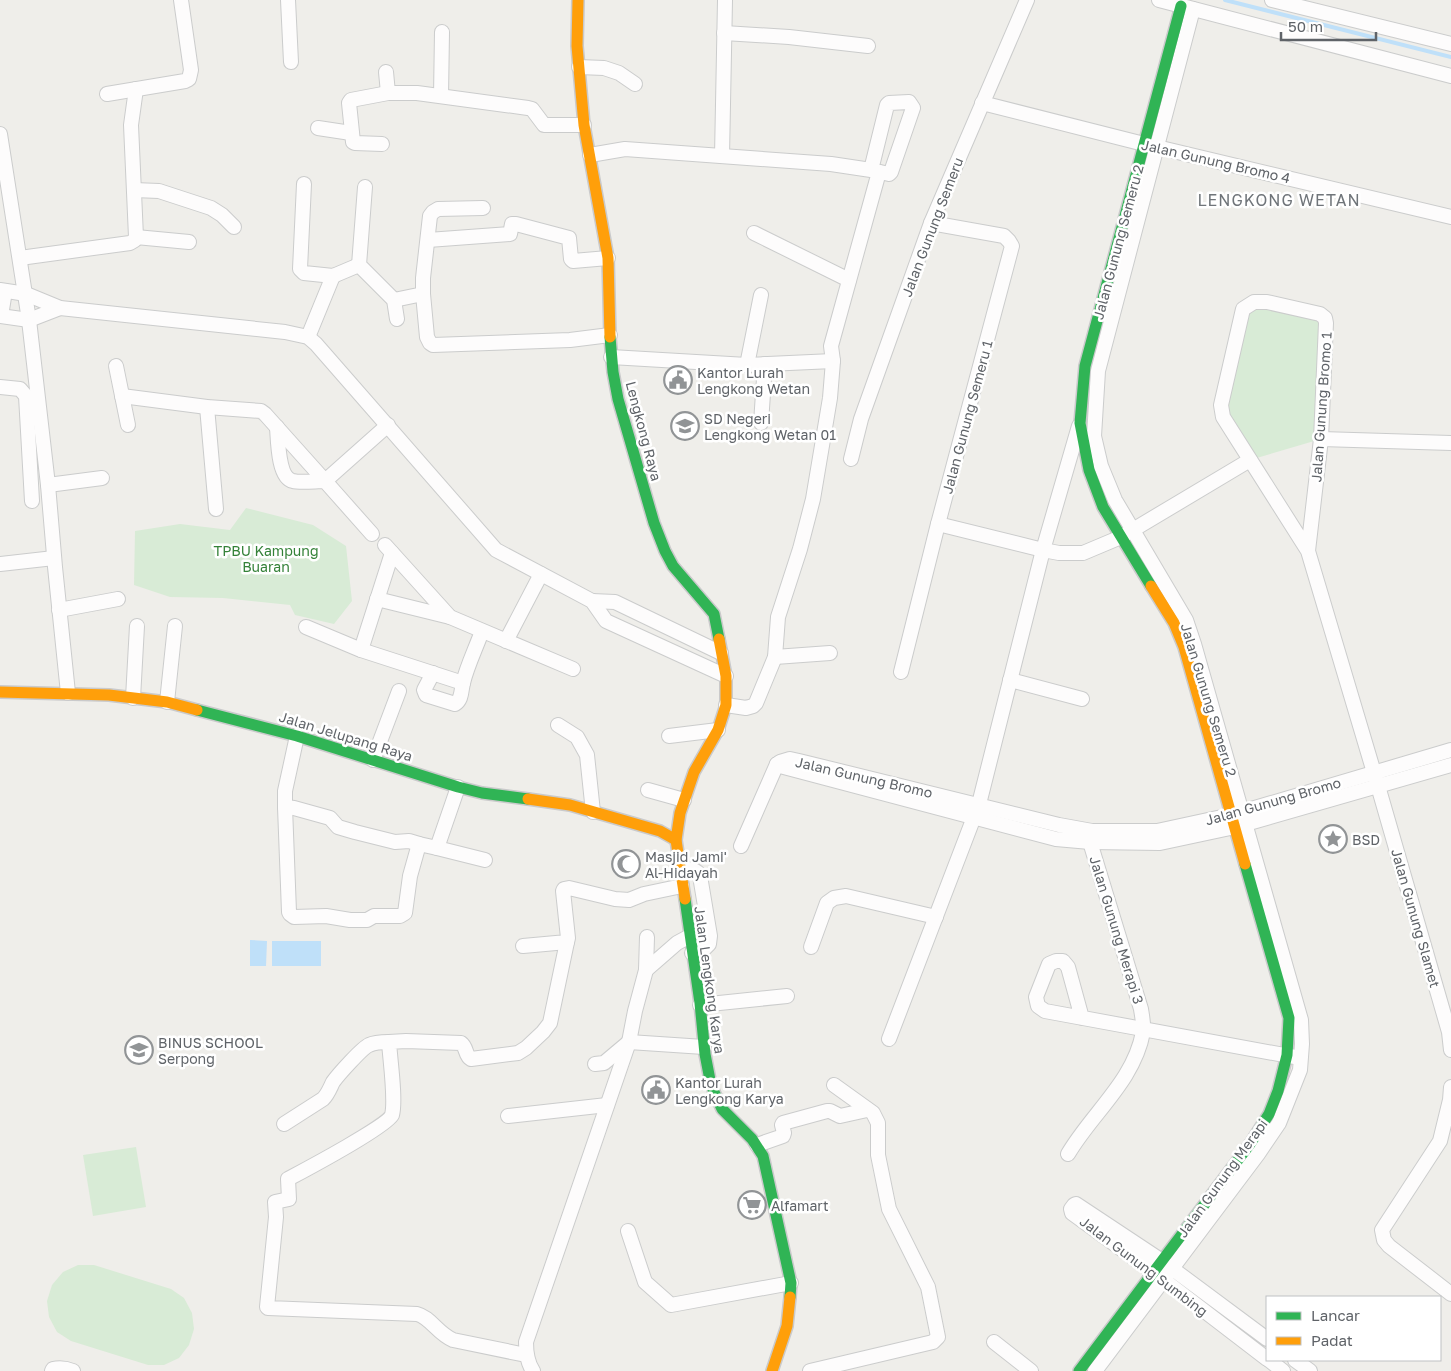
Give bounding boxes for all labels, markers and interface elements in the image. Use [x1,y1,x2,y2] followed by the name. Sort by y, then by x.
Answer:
[1281,10,1376,42] scale bar
[1288,17,1323,35] text: 50 m
[1140,136,1292,186] street label: Jalan Gunung Bromo 4
[898,155,966,299] street label: Jalan Gunung Semeru
[1089,163,1147,321] street label: Jalan Gunung Semeru 2
[1197,190,1361,210] district label: LENGKONG WETAN
[1307,331,1335,483] street label: Jalan Gunung Bromo 1
[938,338,996,496] street label: Jalan Gunung Semeru 1
[697,364,810,397] place label: Kantor Lurah Lengkong Wetan
[663,365,693,395] public building icon: Kantor Lurah Lengkong Wetan
[623,379,665,483] street label: Lengkong Raya
[704,410,836,443] place label: SD Negeri Lengkong Wetan 01
[670,411,700,441] school or university icon: SD Negeri Lengkong Wetan 01
[213,542,319,575] park label: TPBU Kampung Buaran
[1178,621,1240,779] street label: Jalan Gunung Semeru 2
[277,708,415,764] street label: Jalan Jelupang Raya
[794,753,934,801] street label: Jalan Gunung Bromo
[1203,774,1343,828] street label: Jalan Gunung Bromo
[1318,824,1348,854] place icon: BSD
[1352,831,1380,848] place label: BSD
[1388,847,1444,989] street label: Jalan Gunung Slamet
[645,848,727,881] place label: Masjid Jami' Al-Hidayah
[611,849,641,879] mosque icon: Masjid Jami' Al-Hidayah
[1086,854,1148,1006] street label: Jalan Gunung Merapi 3
[691,905,729,1055] street label: Jalan Lengkong Karya
[158,1034,263,1067] place label: BINUS SCHOOL Serpong
[124,1035,154,1065] school or university icon: BINUS SCHOOL Serpong
[675,1074,784,1107] place label: Kantor Lurah Lengkong Karya
[641,1075,671,1105] public building icon: Kantor Lurah Lengkong Karya
[1173,1116,1271,1240] street label: Jalan Gunung Merapi
[737,1190,767,1220] supermarket icon: Alfamart
[771,1197,829,1214] place label: Alfamart
[1077,1212,1211,1320] street label: Jalan Gunung Sumbing
[1266,1296,1441,1361] legend
[1311,1306,1360,1324] text: Lancar
[1311,1331,1353,1349] text: Padat

